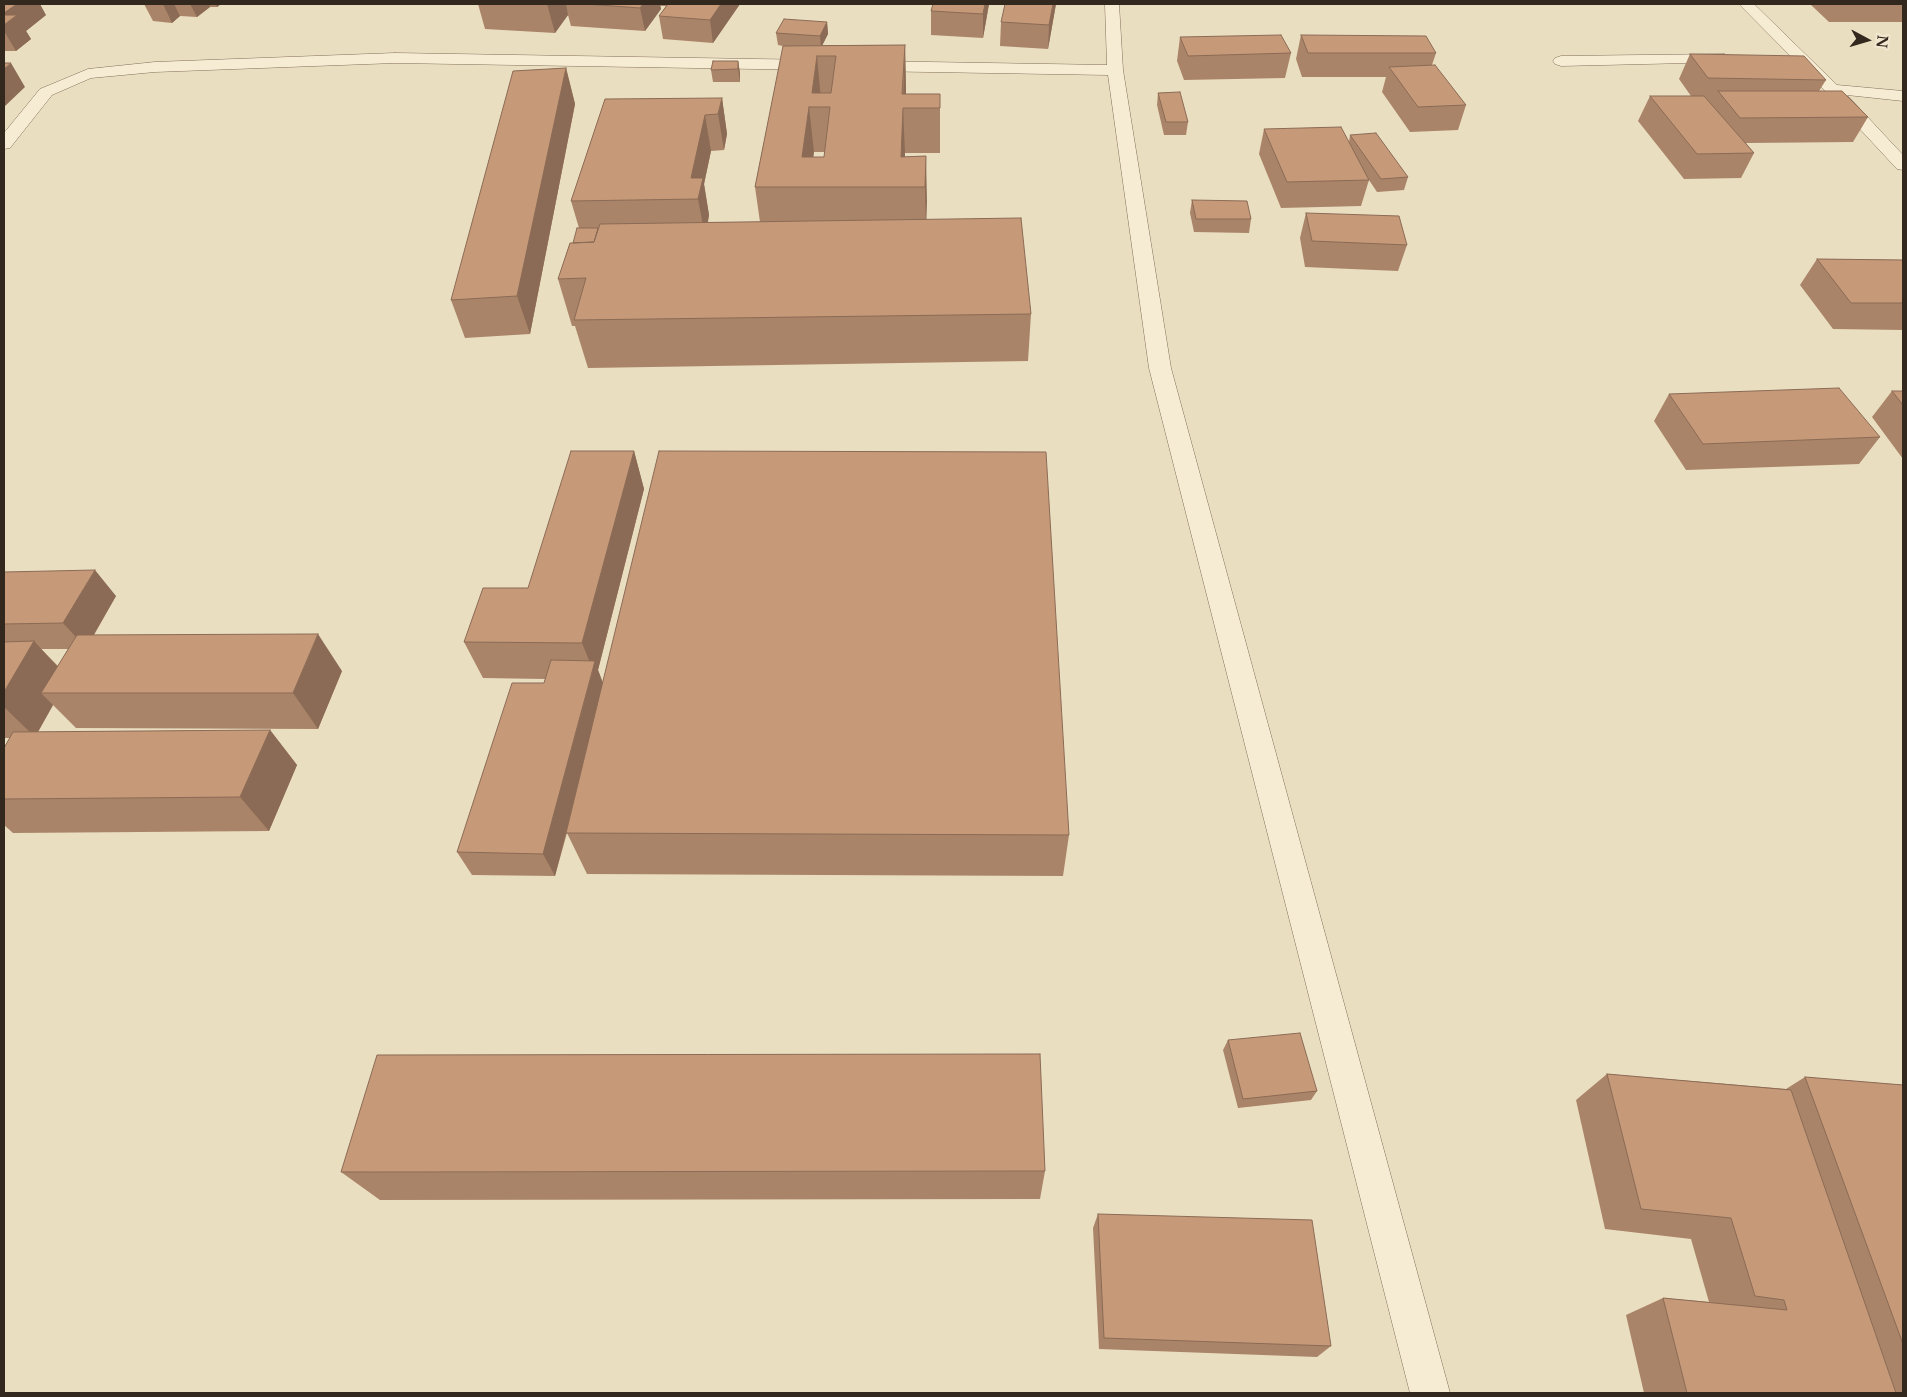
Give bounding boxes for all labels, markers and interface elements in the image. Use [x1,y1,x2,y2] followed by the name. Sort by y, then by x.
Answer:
[1842,15,1892,65] north arrow
[1872,34,1892,49] text: N

